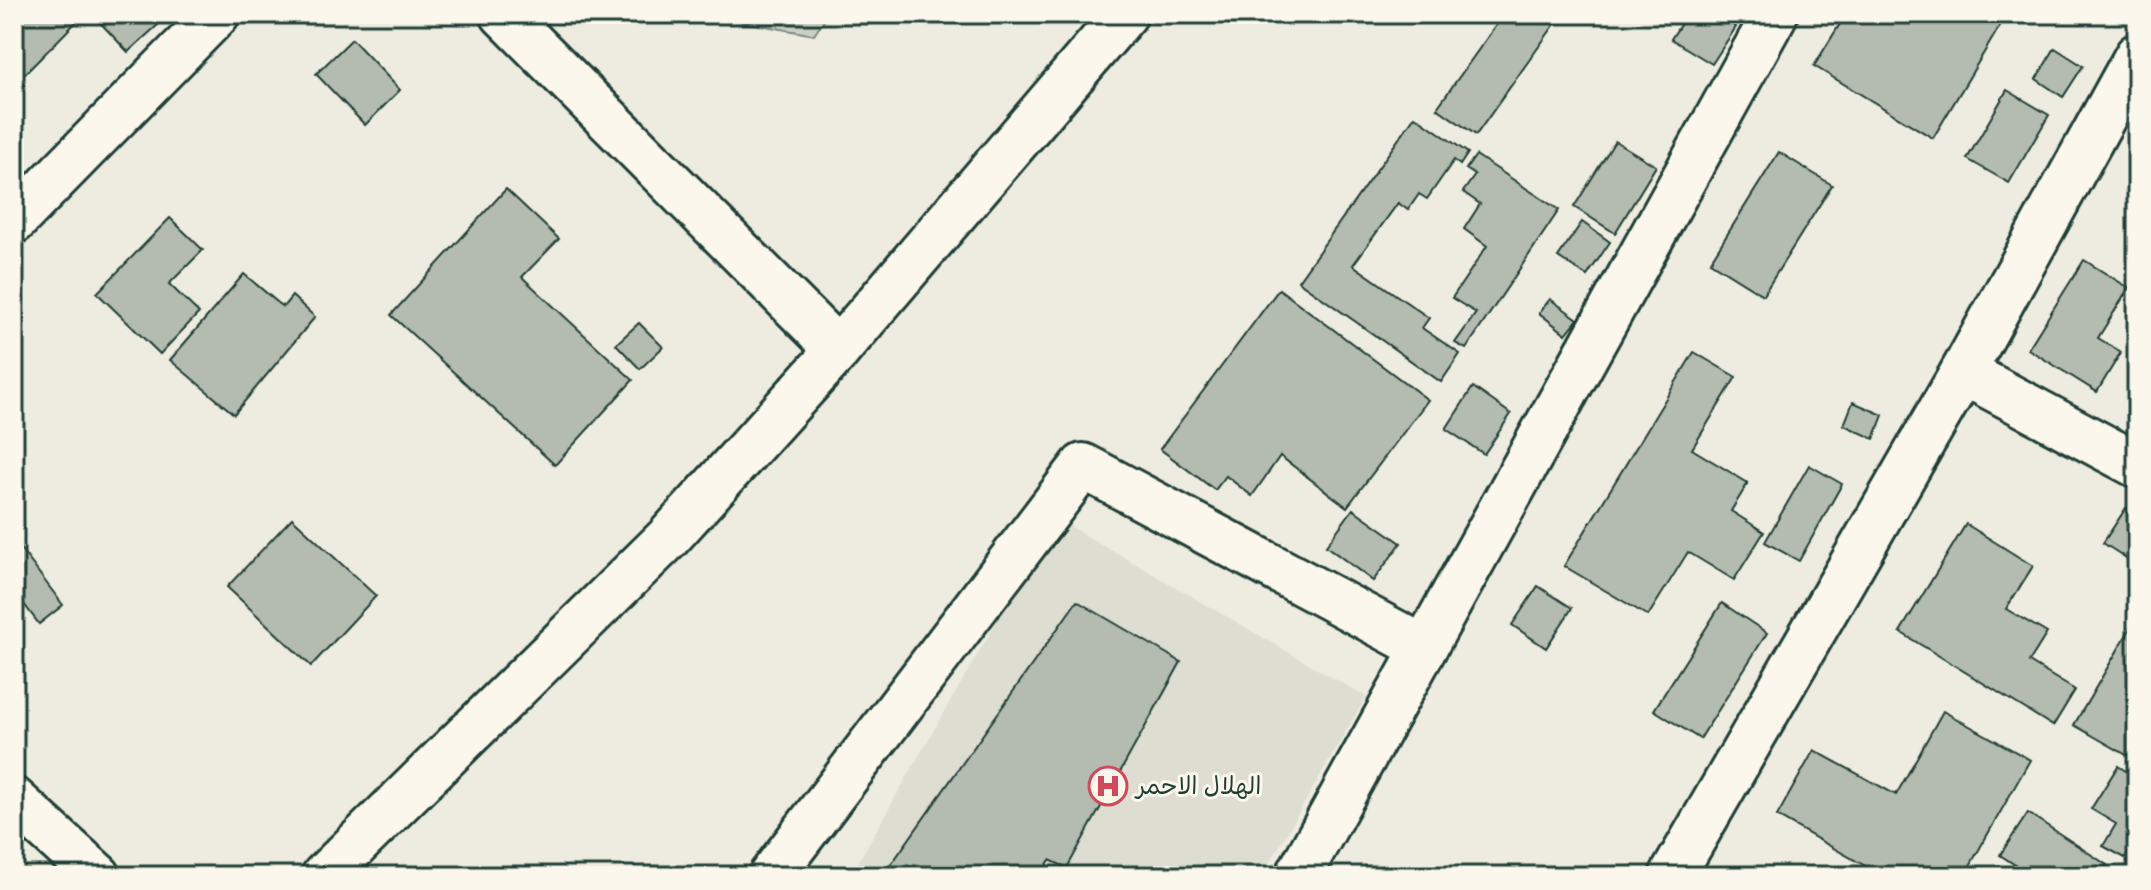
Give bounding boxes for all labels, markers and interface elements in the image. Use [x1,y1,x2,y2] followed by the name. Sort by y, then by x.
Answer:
[1087,765,1129,807] hospital icon: الهلال الاحمر
[1134,772,1261,801] place label: الهلال الاحمر

